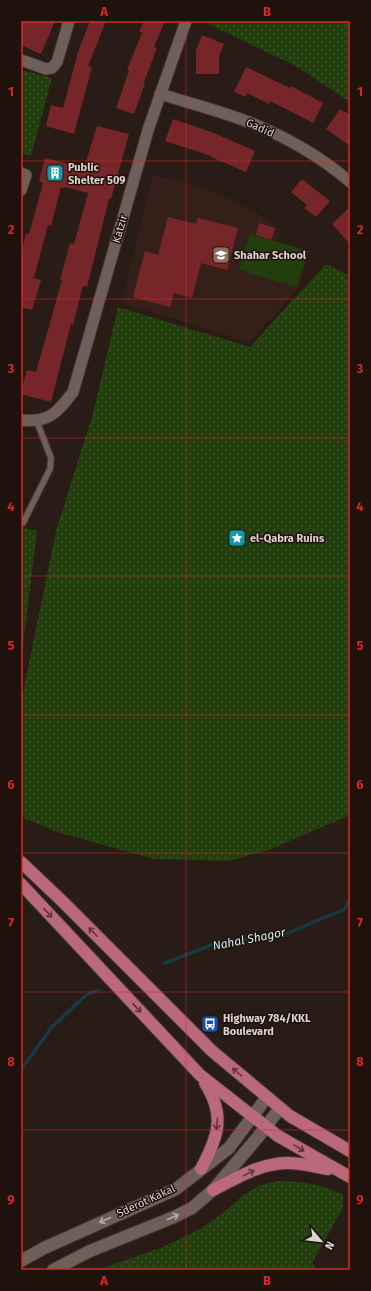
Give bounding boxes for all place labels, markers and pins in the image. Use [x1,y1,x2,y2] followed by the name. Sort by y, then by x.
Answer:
[68,161,126,187] place label: Public Shelter 509
[45,163,65,183] building icon: Public Shelter 509
[211,245,231,265] school or university icon: Shahar School
[234,249,307,262] place label: Shahar School
[227,528,247,548] place icon: el-Qabra Ruins
[250,532,325,545] place label: el-Qabra Ruins
[223,1012,311,1038] place label: Highway 784/KKL Boulevard
[200,1014,220,1034] bus stop icon: Highway 784/KKL Boulevard

